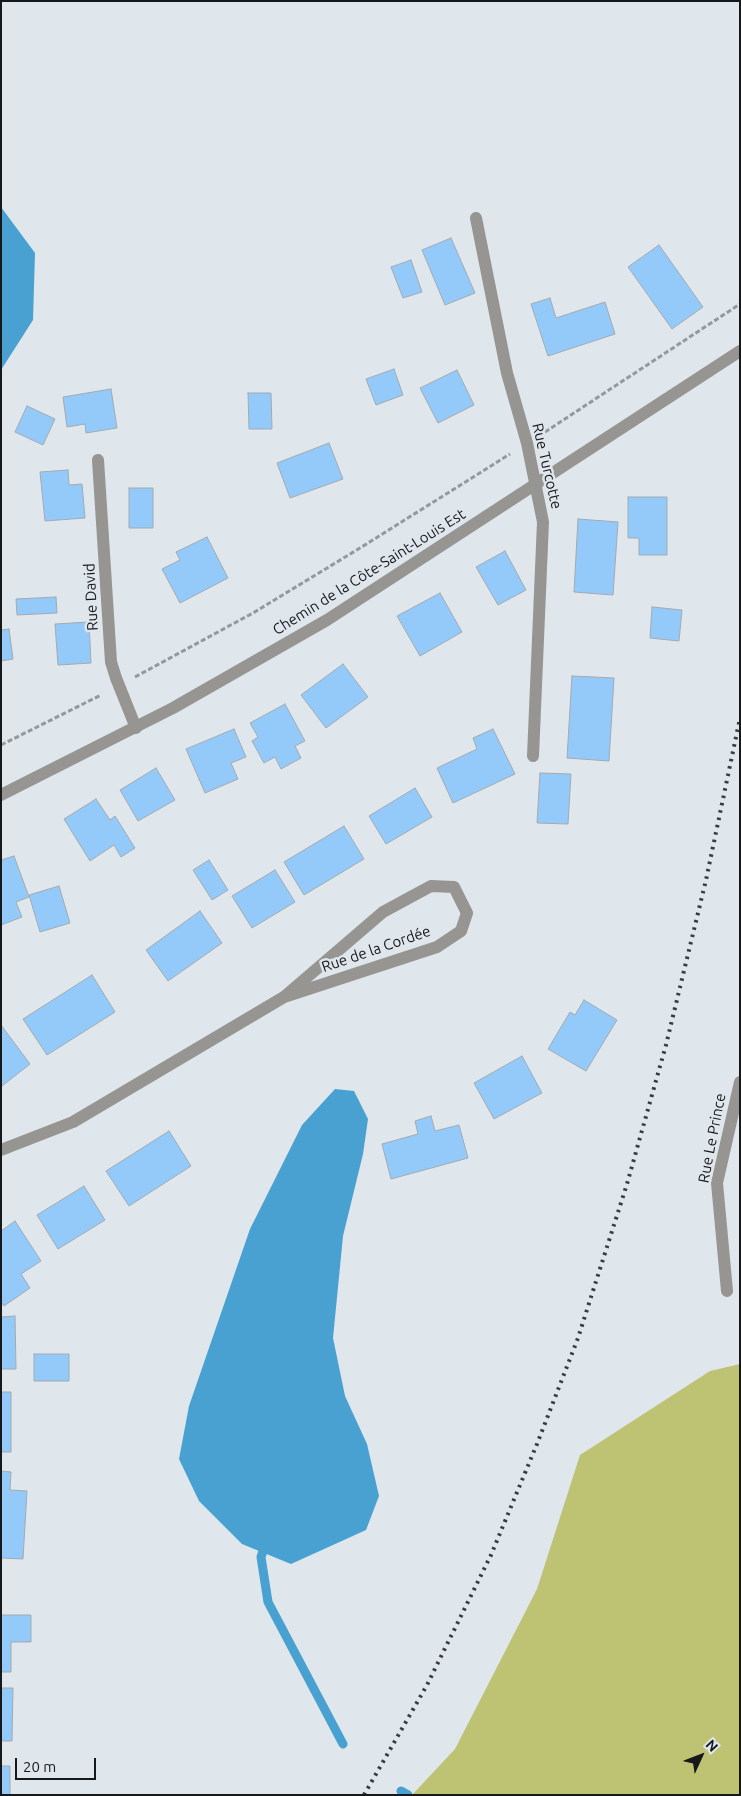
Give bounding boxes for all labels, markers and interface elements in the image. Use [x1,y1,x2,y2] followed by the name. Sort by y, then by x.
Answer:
[528,421,566,511] street label: Rue Turcotte
[269,505,469,639] street label: Chemin de la Côte-Saint-Louis Est
[80,563,102,631] street label: Rue David
[319,922,433,976] street label: Rue de la Cordée
[694,1092,730,1184] street label: Rue Le Prince
[676,1731,726,1781] north arrow
[703,1736,721,1755] text: N
[18,1748,99,1780] scale bar
[23,1758,56,1775] text: 20 m

